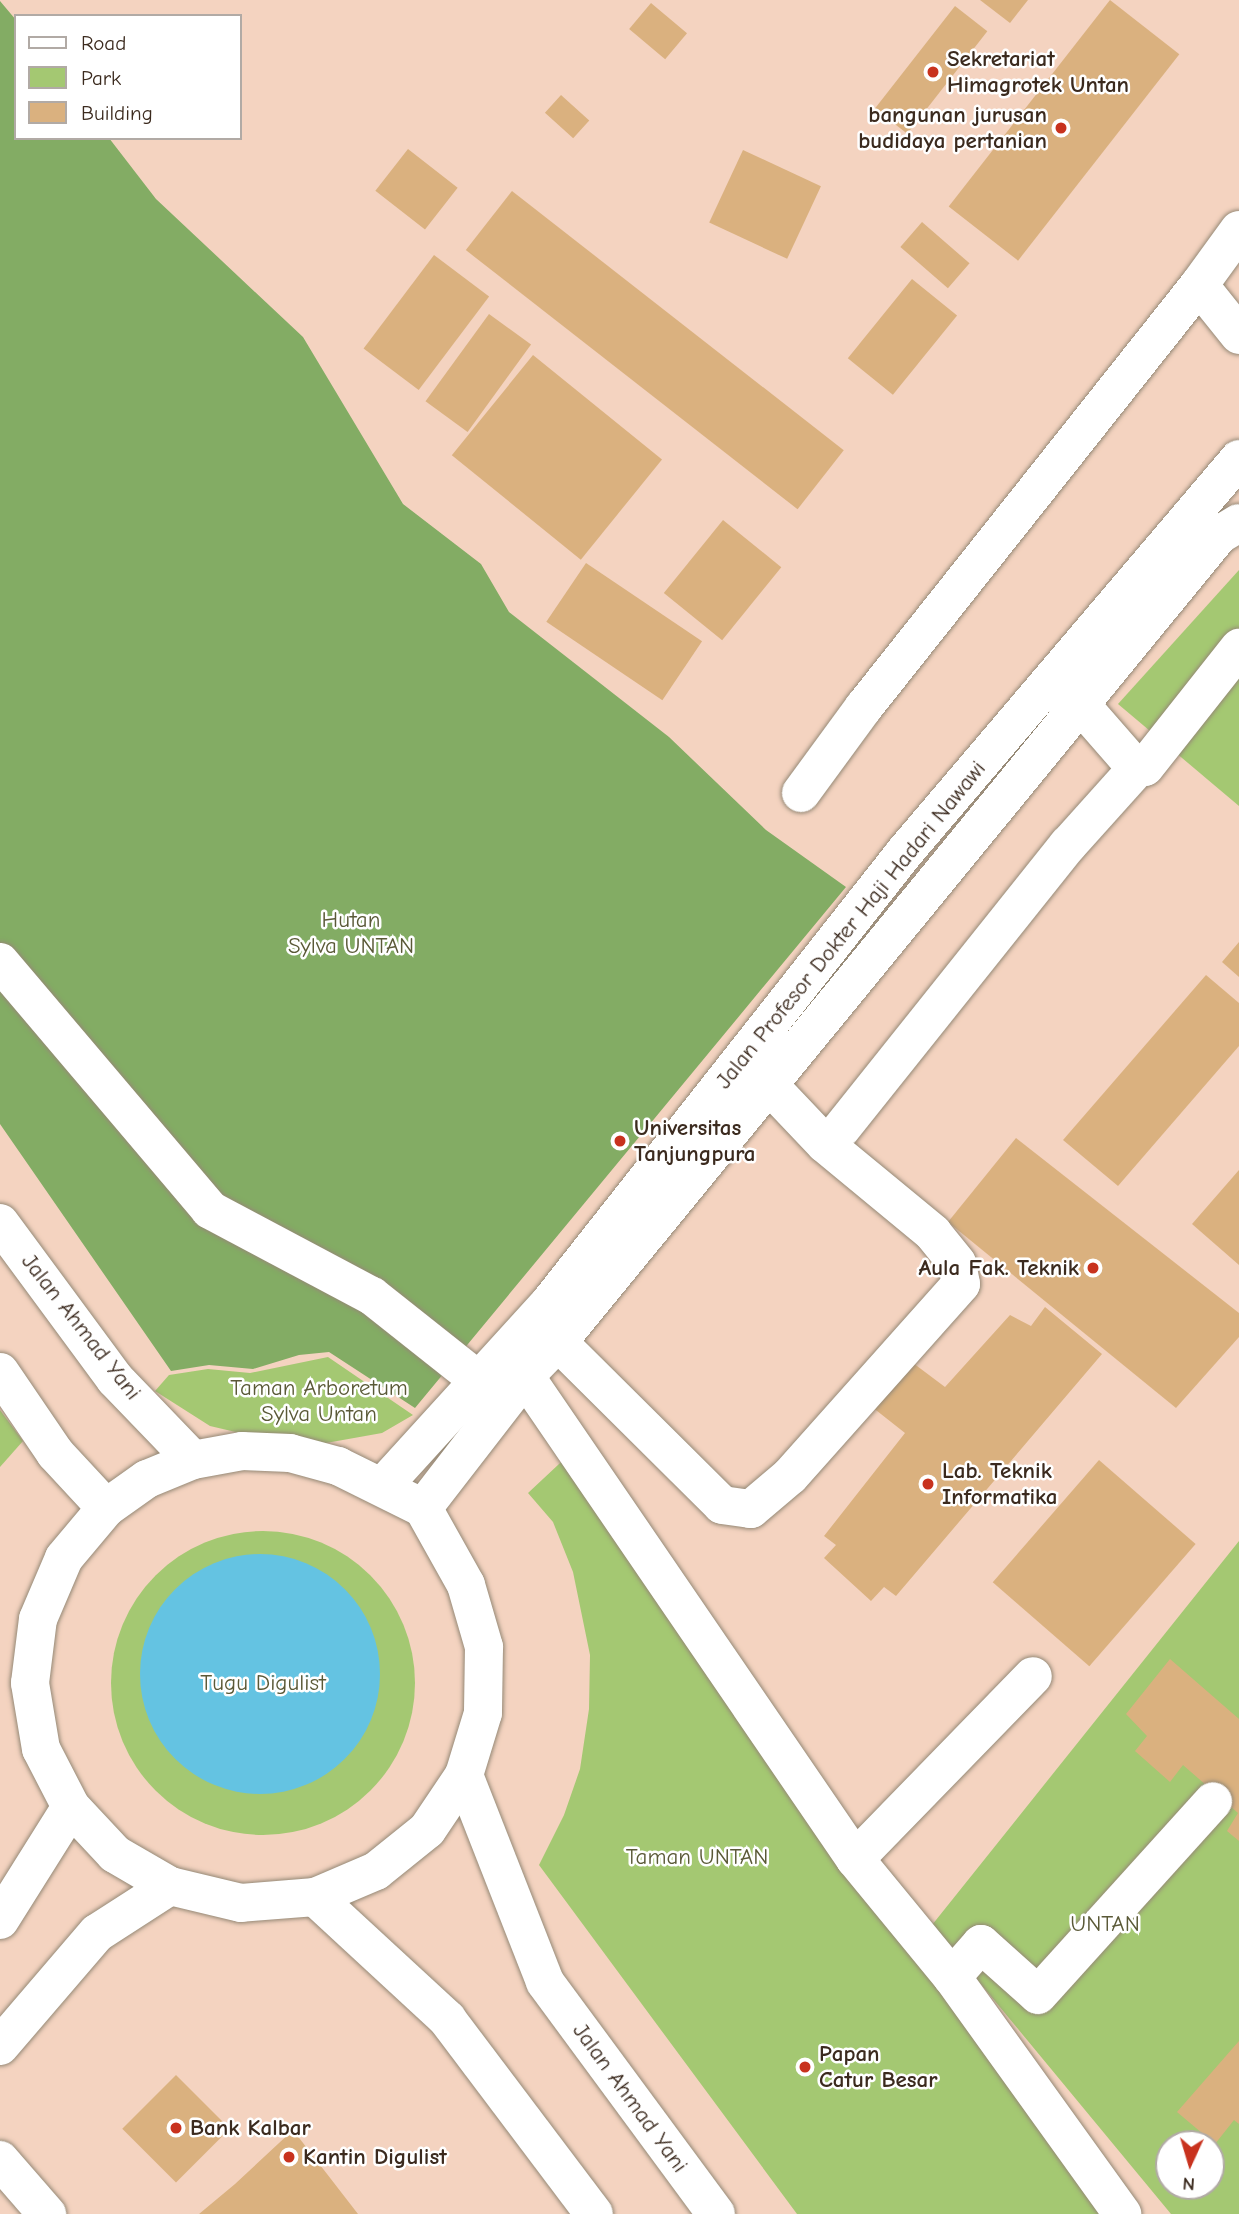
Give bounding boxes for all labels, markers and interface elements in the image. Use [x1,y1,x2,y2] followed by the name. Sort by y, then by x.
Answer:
[14,14,242,140] legend
[81,31,126,55] text: Road
[947,45,1129,99] place label: Sekretariat Himagrotek Untan
[925,64,941,80] marker: Sekretariat Himagrotek Untan
[81,66,121,90] text: Park
[81,101,153,125] text: Building
[858,101,1047,155] place label: bangunan jurusan budidaya pertanian
[1053,120,1069,136] marker: bangunan jurusan budidaya pertanian
[710,755,992,1095] street label: Jalan Profesor Dokter Haji Hadari Nawawi
[288,906,414,960] park label: Hutan Sylva UNTAN
[634,1114,756,1168] place label: Universitas Tanjungpura
[612,1133,628,1149] marker: Universitas Tanjungpura
[15,1248,147,1406] street label: Jalan Ahmad Yani
[919,1254,1079,1282] place label: Aula Fak. Teknik
[1085,1260,1101,1276] marker: Aula Fak. Teknik
[230,1374,408,1428] park label: Taman Arboretum Sylva Untan
[942,1457,1058,1511] place label: Lab. Teknik Informatika
[920,1476,936,1492] marker: Lab. Teknik Informatika
[200,1669,326,1697] park label: Tugu Digulist
[626,1843,768,1871] park label: Taman UNTAN
[1070,1910,1140,1938] park label: UNTAN
[566,2018,694,2178] street label: Jalan Ahmad Yani
[819,2040,937,2094] place label: Papan Catur Besar
[797,2059,813,2075] marker: Papan Catur Besar
[190,2114,311,2142] place label: Bank Kalbar
[168,2120,184,2136] marker: Bank Kalbar
[1155,2130,1225,2200] north arrow
[303,2143,447,2171] place label: Kantin Digulist
[281,2149,297,2165] marker: Kantin Digulist
[1182,2173,1196,2195] text: N

